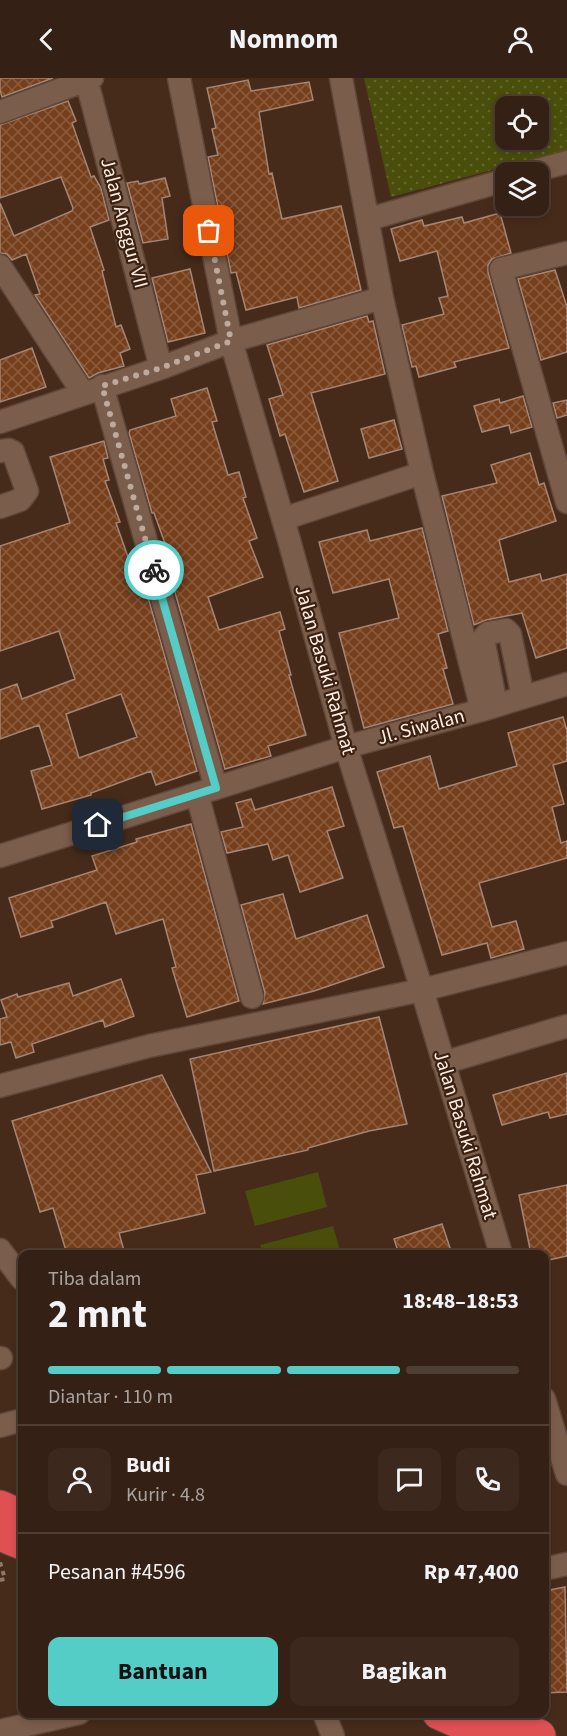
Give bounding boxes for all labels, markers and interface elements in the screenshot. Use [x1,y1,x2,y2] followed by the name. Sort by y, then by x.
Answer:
[229,20,338,59] text: Nomnom
[30,23,63,56] icon: back
[504,23,537,56] icon: person
[495,96,549,216] map controls
[495,96,549,150] button: locate
[93,154,155,292] street label: Jalan Anggur VII
[495,162,549,216] button: layers
[183,205,234,256] pin
[192,214,225,247] icon: bag
[124,540,184,600] courier
[138,554,171,587] icon: bike
[287,582,363,758] street label: Jalan Basuki Rahmat
[374,702,468,752] street label: Jl. Siwalan
[72,799,123,850] pin
[81,808,114,841] icon: home
[426,1047,504,1223] street label: Jalan Basuki Rahmat
[48,1265,141,1293] text: Tiba dalam
[402,1285,519,1317] text: 18:48–18:53
[48,1287,147,1343] text: 2 mnt
[48,1383,173,1411] text: Diantar · 110 m
[48,1448,111,1511] button: person
[378,1448,441,1511] button: chat
[456,1448,519,1511] button: phone
[126,1449,170,1481] text: Budi
[126,1481,205,1509] text: Kurir · 4.8
[48,1556,185,1588] text: Pesanan #4596
[424,1556,519,1588] text: Rp 47,400
[48,1637,278,1706] button: Bantuan
[290,1637,519,1706] button: Bagikan

